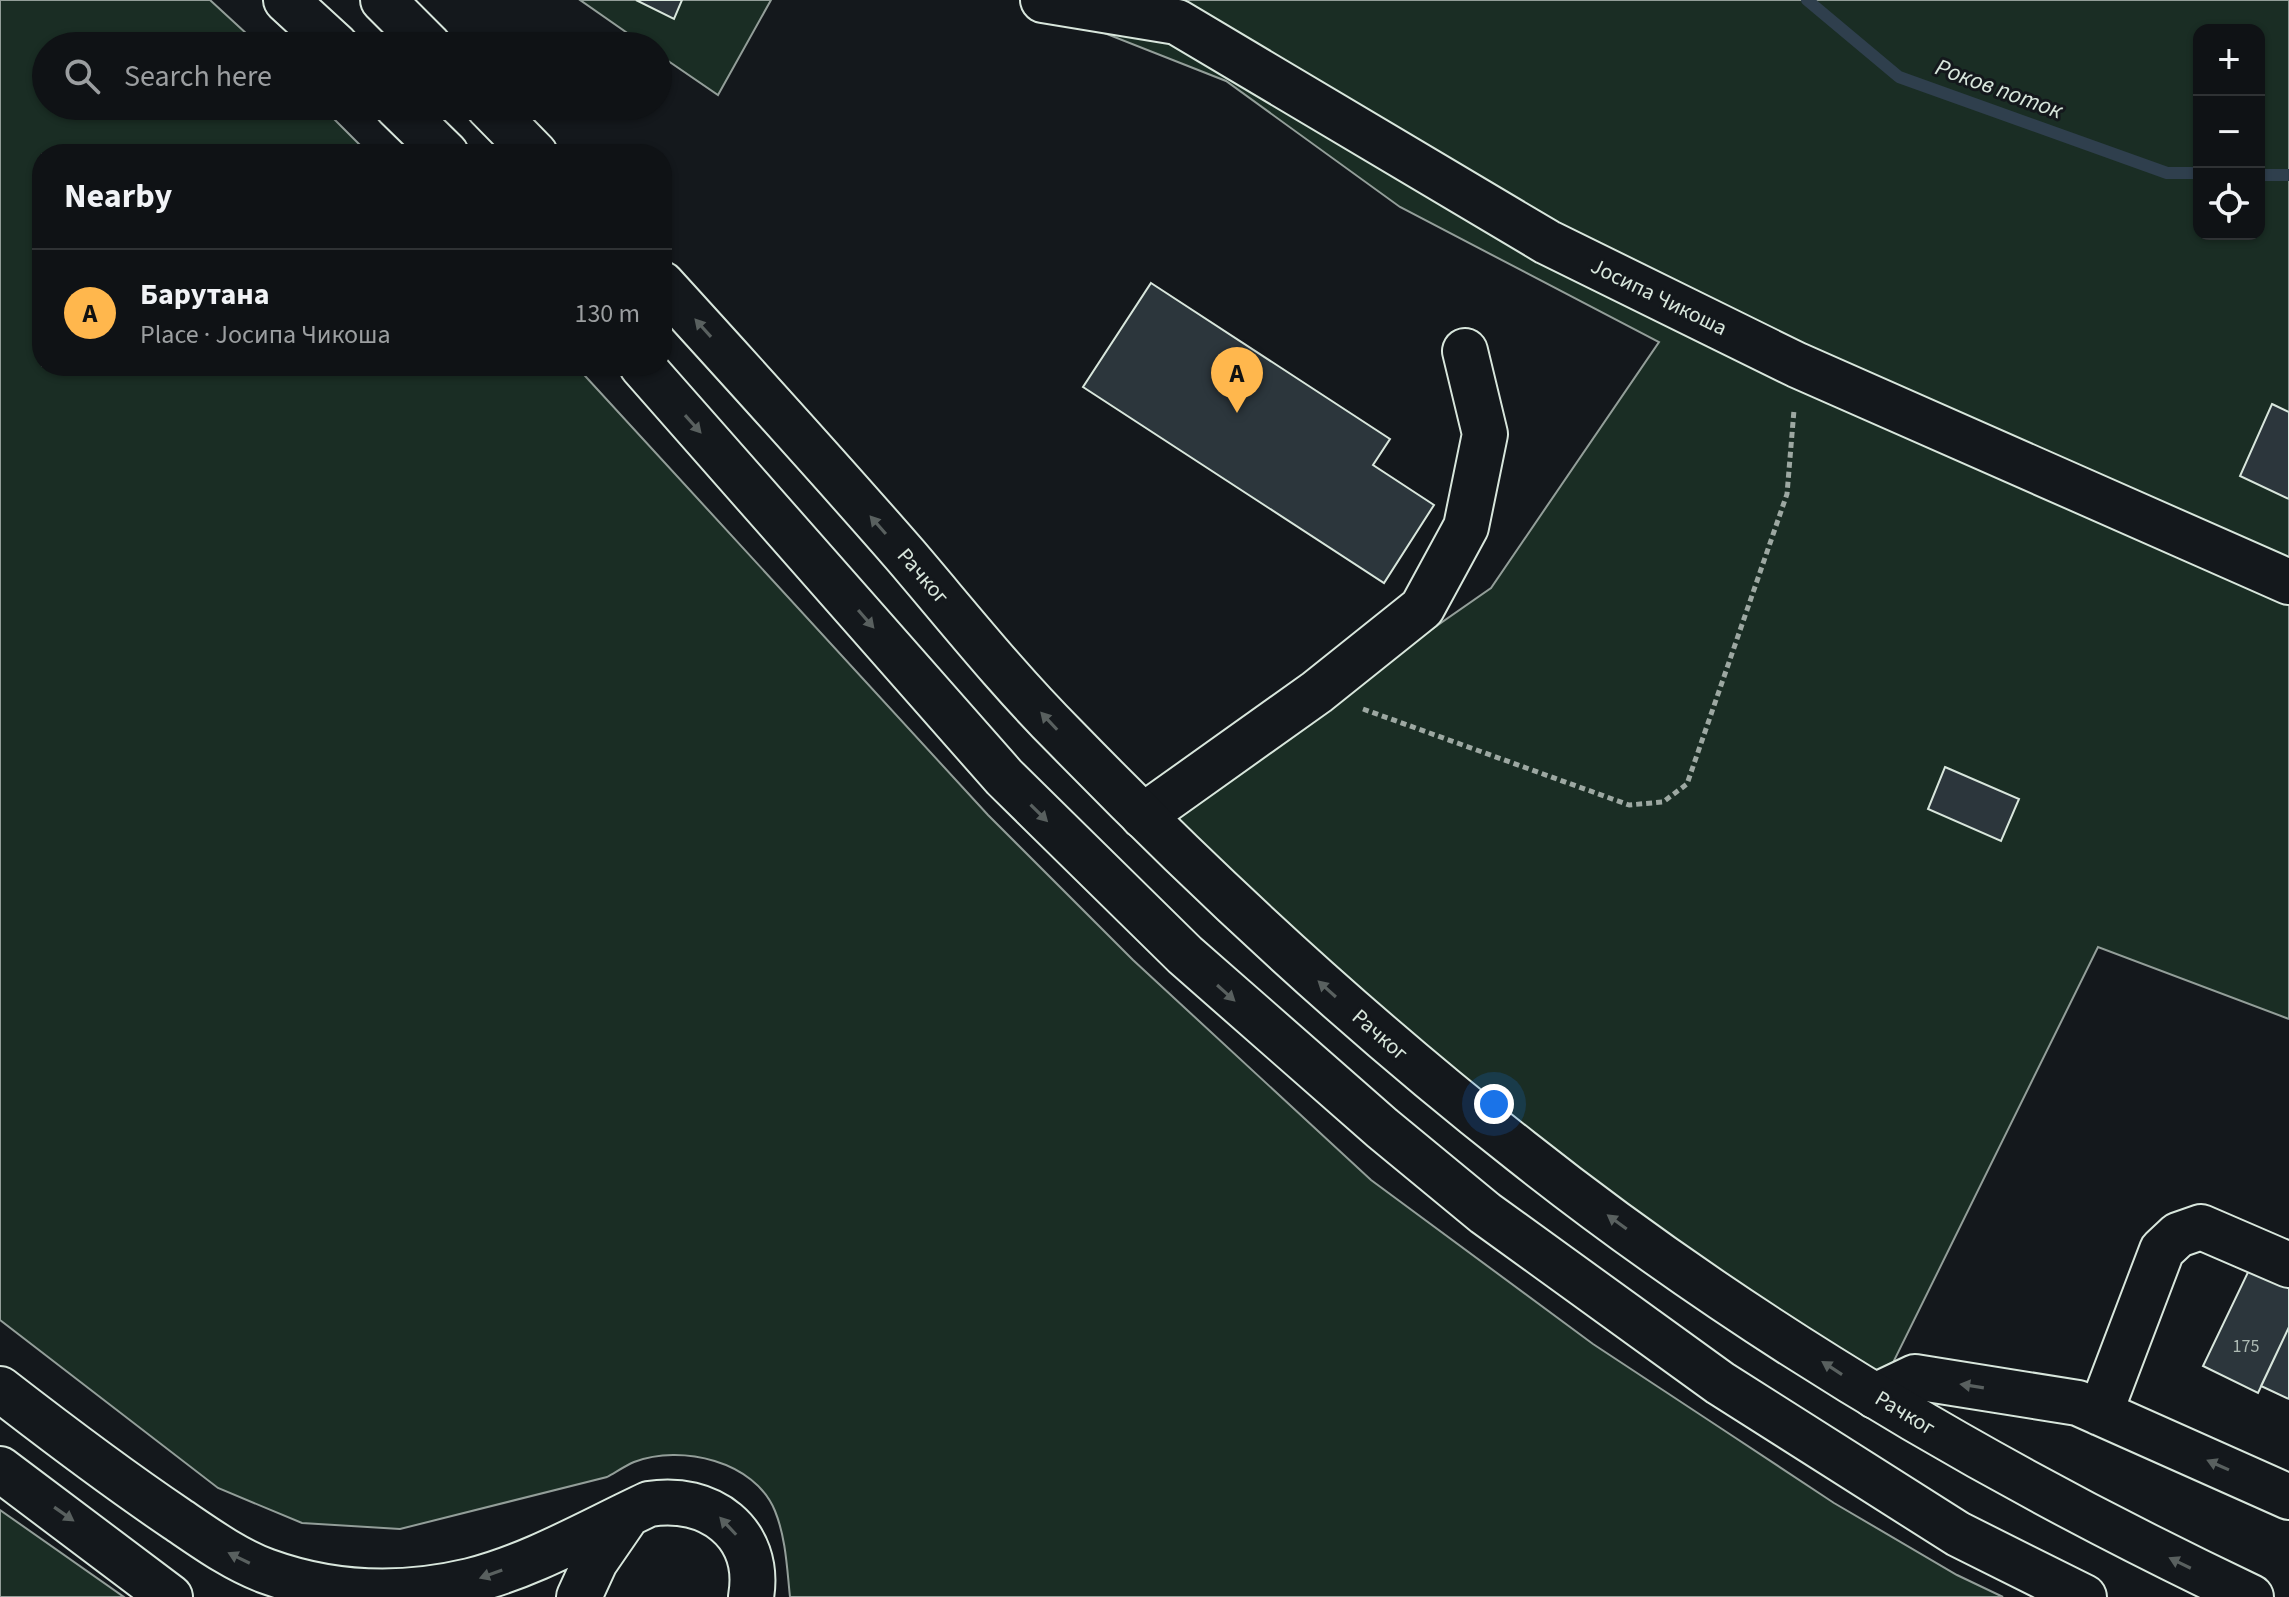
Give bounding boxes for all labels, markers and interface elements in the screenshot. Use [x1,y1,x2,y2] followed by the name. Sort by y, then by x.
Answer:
[2193,24,2265,240] map controls
[2193,24,2265,96] button: +
[32,32,672,120] search box
[1930,50,2068,128] water label: Роков поток
[60,54,104,98] icon: search
[124,55,272,98] text: Search here
[2193,96,2265,168] button: −
[2193,168,2265,240] button: locate
[64,172,172,221] text: Nearby
[1585,250,1733,344] street label: Јосипа Чикоша
[140,273,270,316] text: Барутана
[83,295,97,332] text: A
[574,295,640,332] text: 130 m
[140,316,391,353] text: Place · Јосипа Чикоша
[694,319,712,338] one-way arrow
[1211,347,1263,413] pin: A
[684,415,702,434] one-way arrow
[870,515,887,535] one-way arrow
[889,541,957,611] street label: Рачког
[856,609,874,629] one-way arrow
[1040,712,1059,731] one-way arrow
[1029,803,1048,822] one-way arrow
[1318,980,1337,998] one-way arrow
[1217,983,1236,1001] one-way arrow
[1345,1001,1415,1069] street label: Рачког
[1474,1084,1514,1124] your location
[1606,1215,1627,1231] one-way arrow
[2233,1334,2259,1359] house number: 175
[1821,1361,1843,1375] one-way arrow
[1959,1380,1984,1392] one-way arrow
[1869,1382,1941,1444] street label: Рачког
[2206,1459,2230,1472] one-way arrow
[53,1506,74,1521] one-way arrow
[720,1517,738,1536] one-way arrow
[228,1551,251,1565] one-way arrow
[2169,1557,2192,1570] one-way arrow
[479,1568,503,1581] one-way arrow

